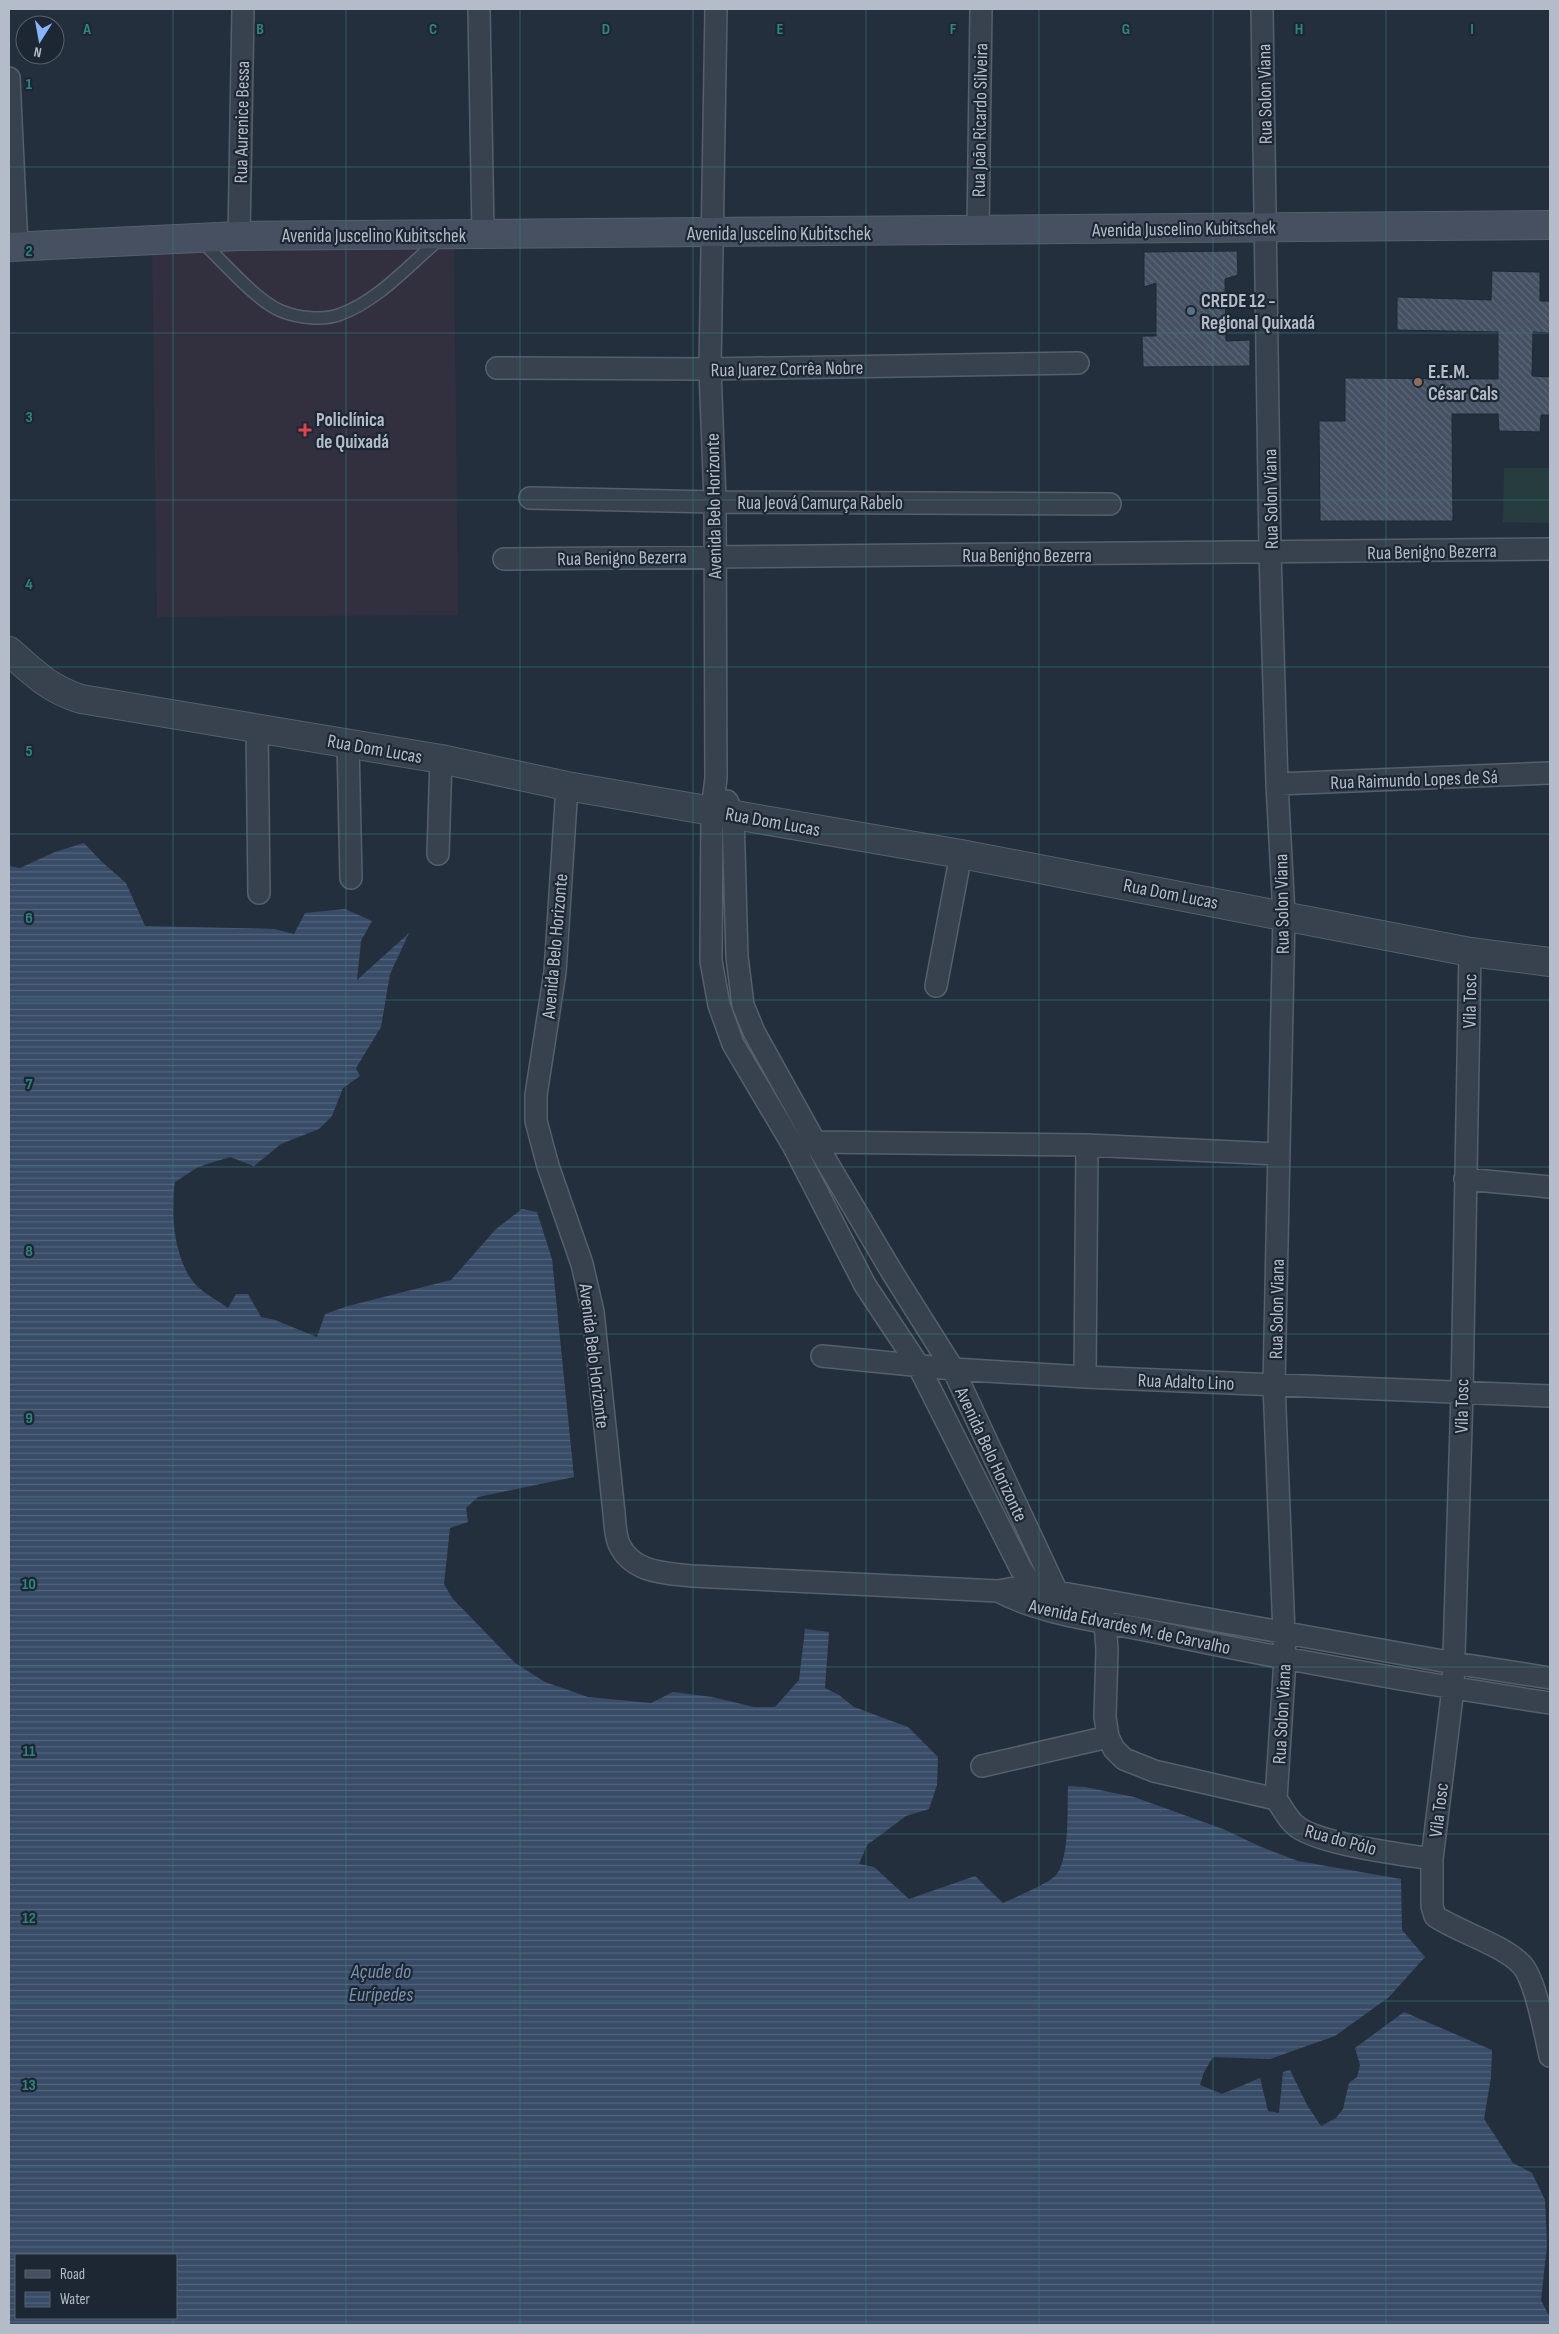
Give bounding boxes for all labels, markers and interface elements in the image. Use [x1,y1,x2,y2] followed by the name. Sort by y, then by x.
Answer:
[15,15,65,65] north arrow
[82,20,91,39] text: A
[256,20,264,39] text: B
[429,20,437,39] text: C
[602,20,610,39] text: D
[777,20,784,39] text: E
[950,20,957,39] text: F
[1122,20,1130,39] text: G
[1295,20,1303,39] text: H
[1470,20,1474,39] text: I
[32,43,43,61] text: N
[968,43,993,197] street label: Rua João Ricardo Silveira
[1253,44,1278,144] street label: Rua Solon Viana
[230,61,255,183] street label: Rua Aurenice Bessa
[26,75,33,94] text: 1
[1091,216,1277,243] street label: Avenida Juscelino Kubitschek
[686,223,872,246] street label: Avenida Juscelino Kubitschek
[281,225,467,248] street label: Avenida Juscelino Kubitschek
[25,242,33,261] text: 2
[1201,290,1315,335] place label: CREDE 12 - Regional Quixadá
[1185,305,1197,317] marker: CREDE 12 - Regional Quixadá
[711,357,864,382] street label: Rua Juarez Corrêa Nobre
[1428,361,1498,406] place label: E.E.M. César Cals
[1412,376,1424,388] marker: E.E.M. César Cals
[25,408,33,427] text: 3
[316,409,389,454] place label: Policlínica de Quixadá
[298,423,312,437] marker: Policlínica de Quixadá
[702,433,727,580] street label: Avenida Belo Horizonte
[1259,449,1284,549] street label: Rua Solon Viana
[737,492,903,515] street label: Rua Jeová Camurça Rabelo
[1367,540,1497,565] street label: Rua Benigno Bezerra
[962,545,1092,568] street label: Rua Benigno Bezerra
[557,546,687,571] street label: Rua Benigno Bezerra
[25,575,33,594] text: 4
[325,730,424,769] street label: Rua Dom Lucas
[25,742,33,761] text: 5
[1330,766,1498,795] street label: Rua Raimundo Lopes de Sá
[723,803,822,842] street label: Rua Dom Lucas
[1270,854,1295,954] street label: Rua Solon Viana
[538,873,573,1021] street label: Avenida Belo Horizonte
[1121,874,1220,915] street label: Rua Dom Lucas
[25,909,33,928] text: 6
[1459,973,1482,1029] street label: Vila Tosc
[26,1075,33,1094] text: 7
[25,1242,33,1261] text: 8
[1265,1259,1290,1359] street label: Rua Solon Viana
[573,1281,614,1430] street label: Avenida Belo Horizonte
[1137,1369,1235,1396] street label: Rua Adalto Lino
[1451,1378,1474,1434] street label: Vila Tosc
[949,1383,1032,1526] street label: Avenida Belo Horizonte
[25,1409,33,1428] text: 9
[22,1575,36,1594] text: 10
[1026,1595,1233,1660] street label: Avenida Edvardes M. de Carvalho
[1268,1663,1297,1765] street label: Rua Solon Viana
[23,1742,36,1761] text: 11
[1425,1782,1454,1839] street label: Vila Tosc
[1302,1820,1379,1861] street label: Rua do Pólo
[22,1909,36,1928] text: 12
[349,1960,413,2007] water label: Açude do Eurípedes
[22,2076,36,2095] text: 13
[15,2254,178,2319] legend
[60,2265,85,2284] text: Road
[60,2290,91,2309] text: Water

